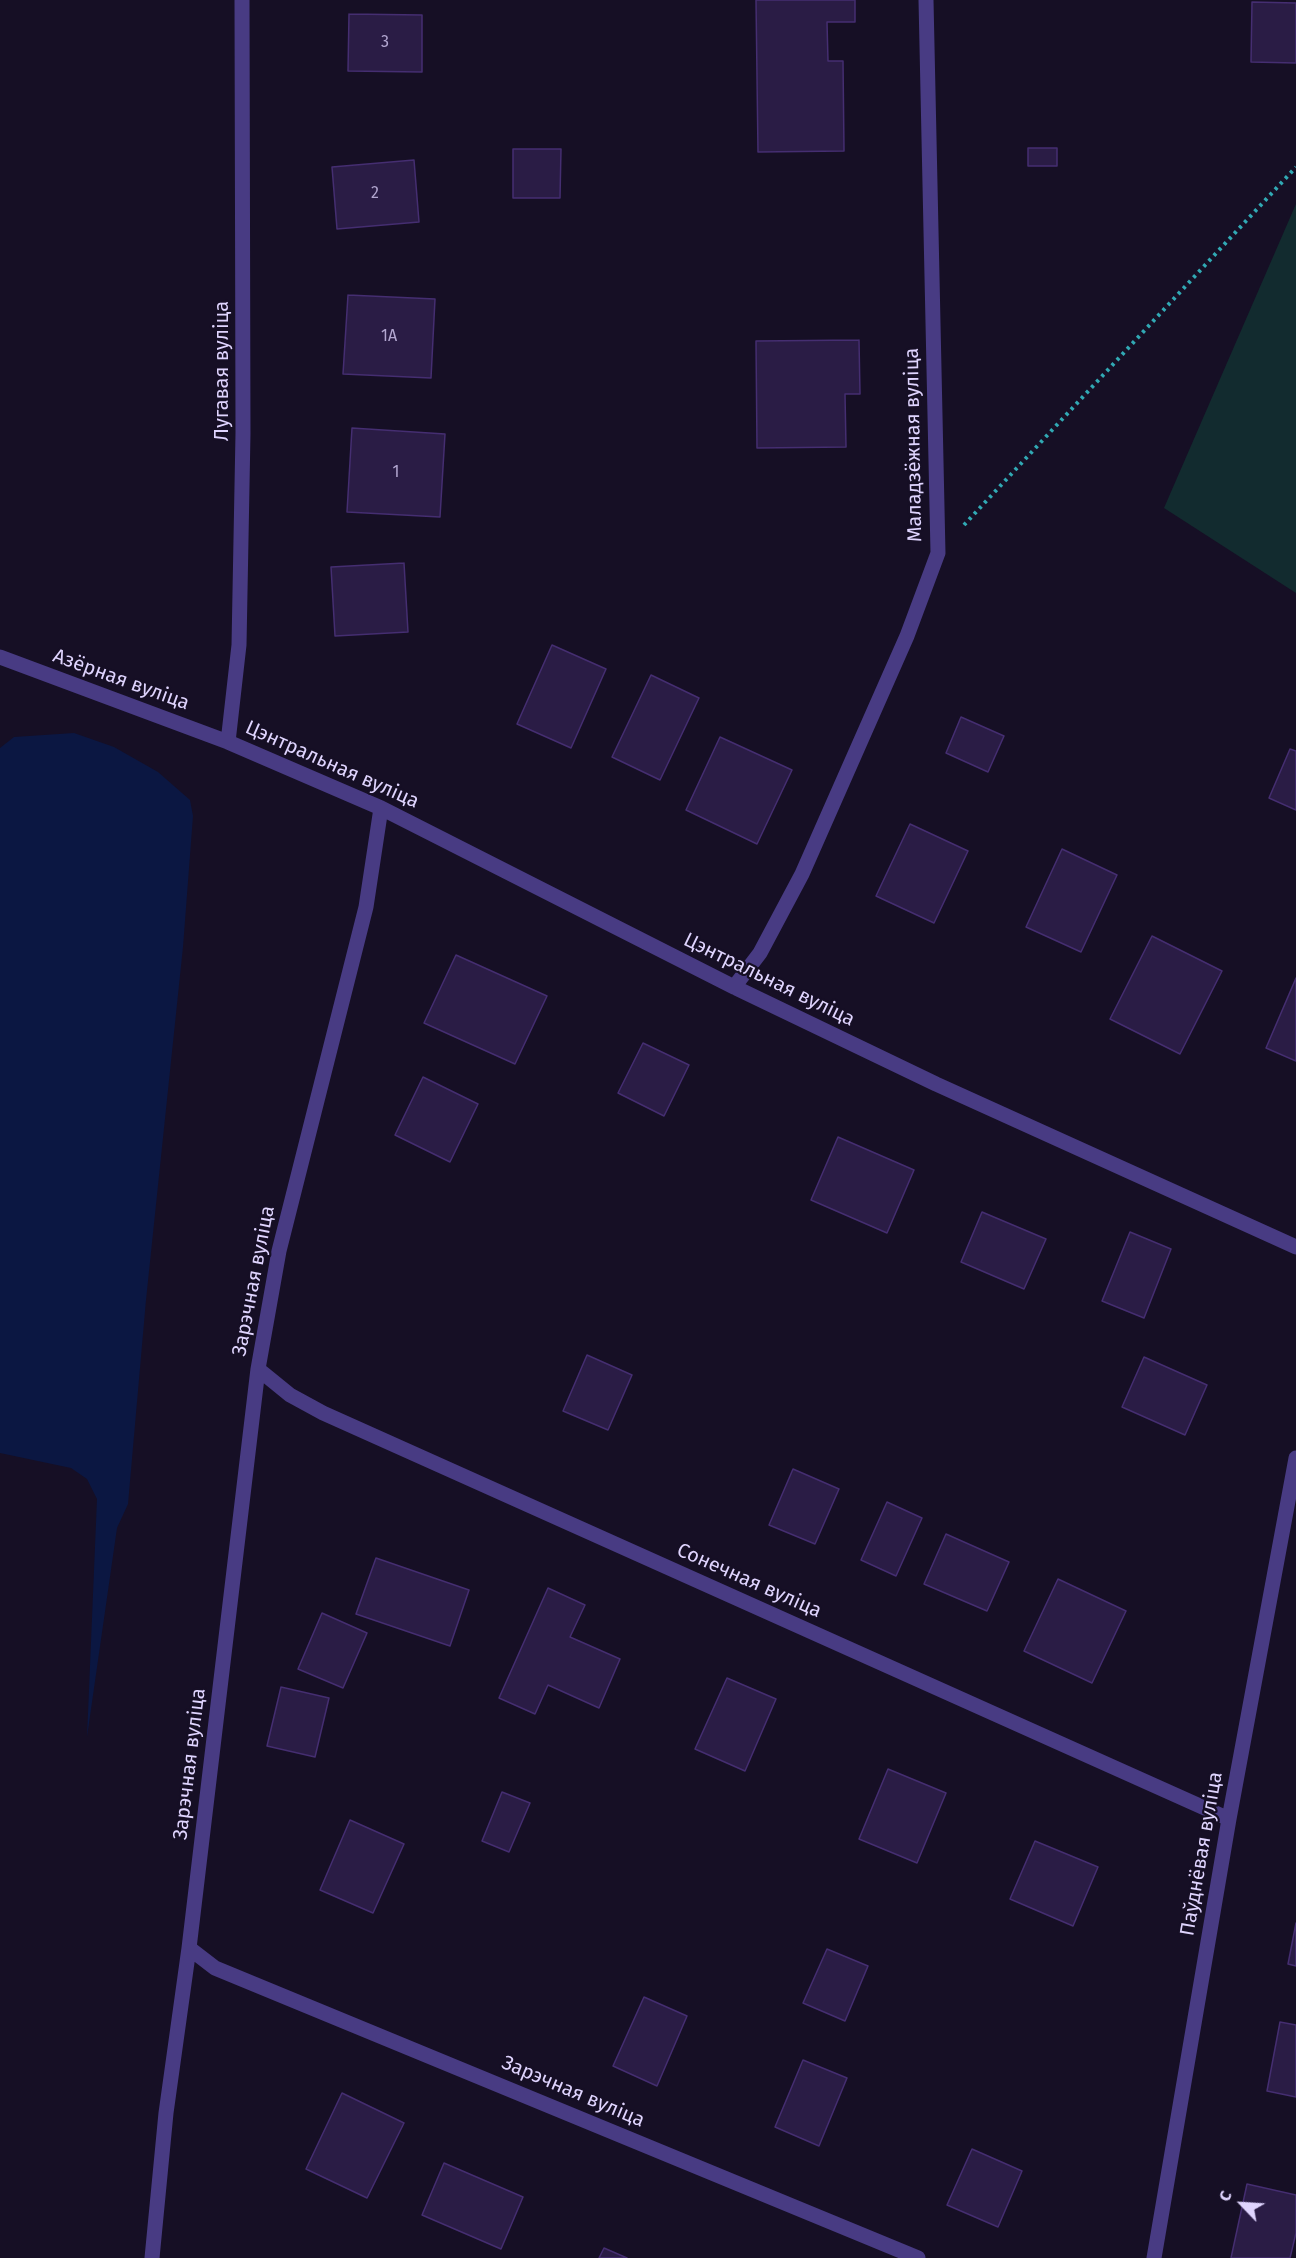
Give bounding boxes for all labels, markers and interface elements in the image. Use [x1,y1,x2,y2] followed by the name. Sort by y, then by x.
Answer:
[381,33,389,53] house number: 3
[371,184,379,204] house number: 2
[210,301,234,441] street label: Лугавая вуліца
[381,327,397,347] house number: 1А
[900,348,928,542] street label: Маладзёжная вуліца
[393,463,399,483] house number: 1
[49,644,193,716] street label: Азёрная вуліца
[241,716,423,814] street label: Цэнтральная вуліца
[679,928,859,1032] street label: Цэнтральная вуліца
[228,1204,280,1358] street label: Зарэчная вуліца
[673,1538,825,1624] street label: Сонечная вуліца
[169,1687,211,1841] street label: Зарэчная вуліца
[1176,1770,1228,1938] street label: Паўднёвая вуліца
[498,2051,648,2133] street label: Зарэчная вуліца
[1212,2174,1272,2234] north arrow
[1215,2188,1236,2204] text: С

